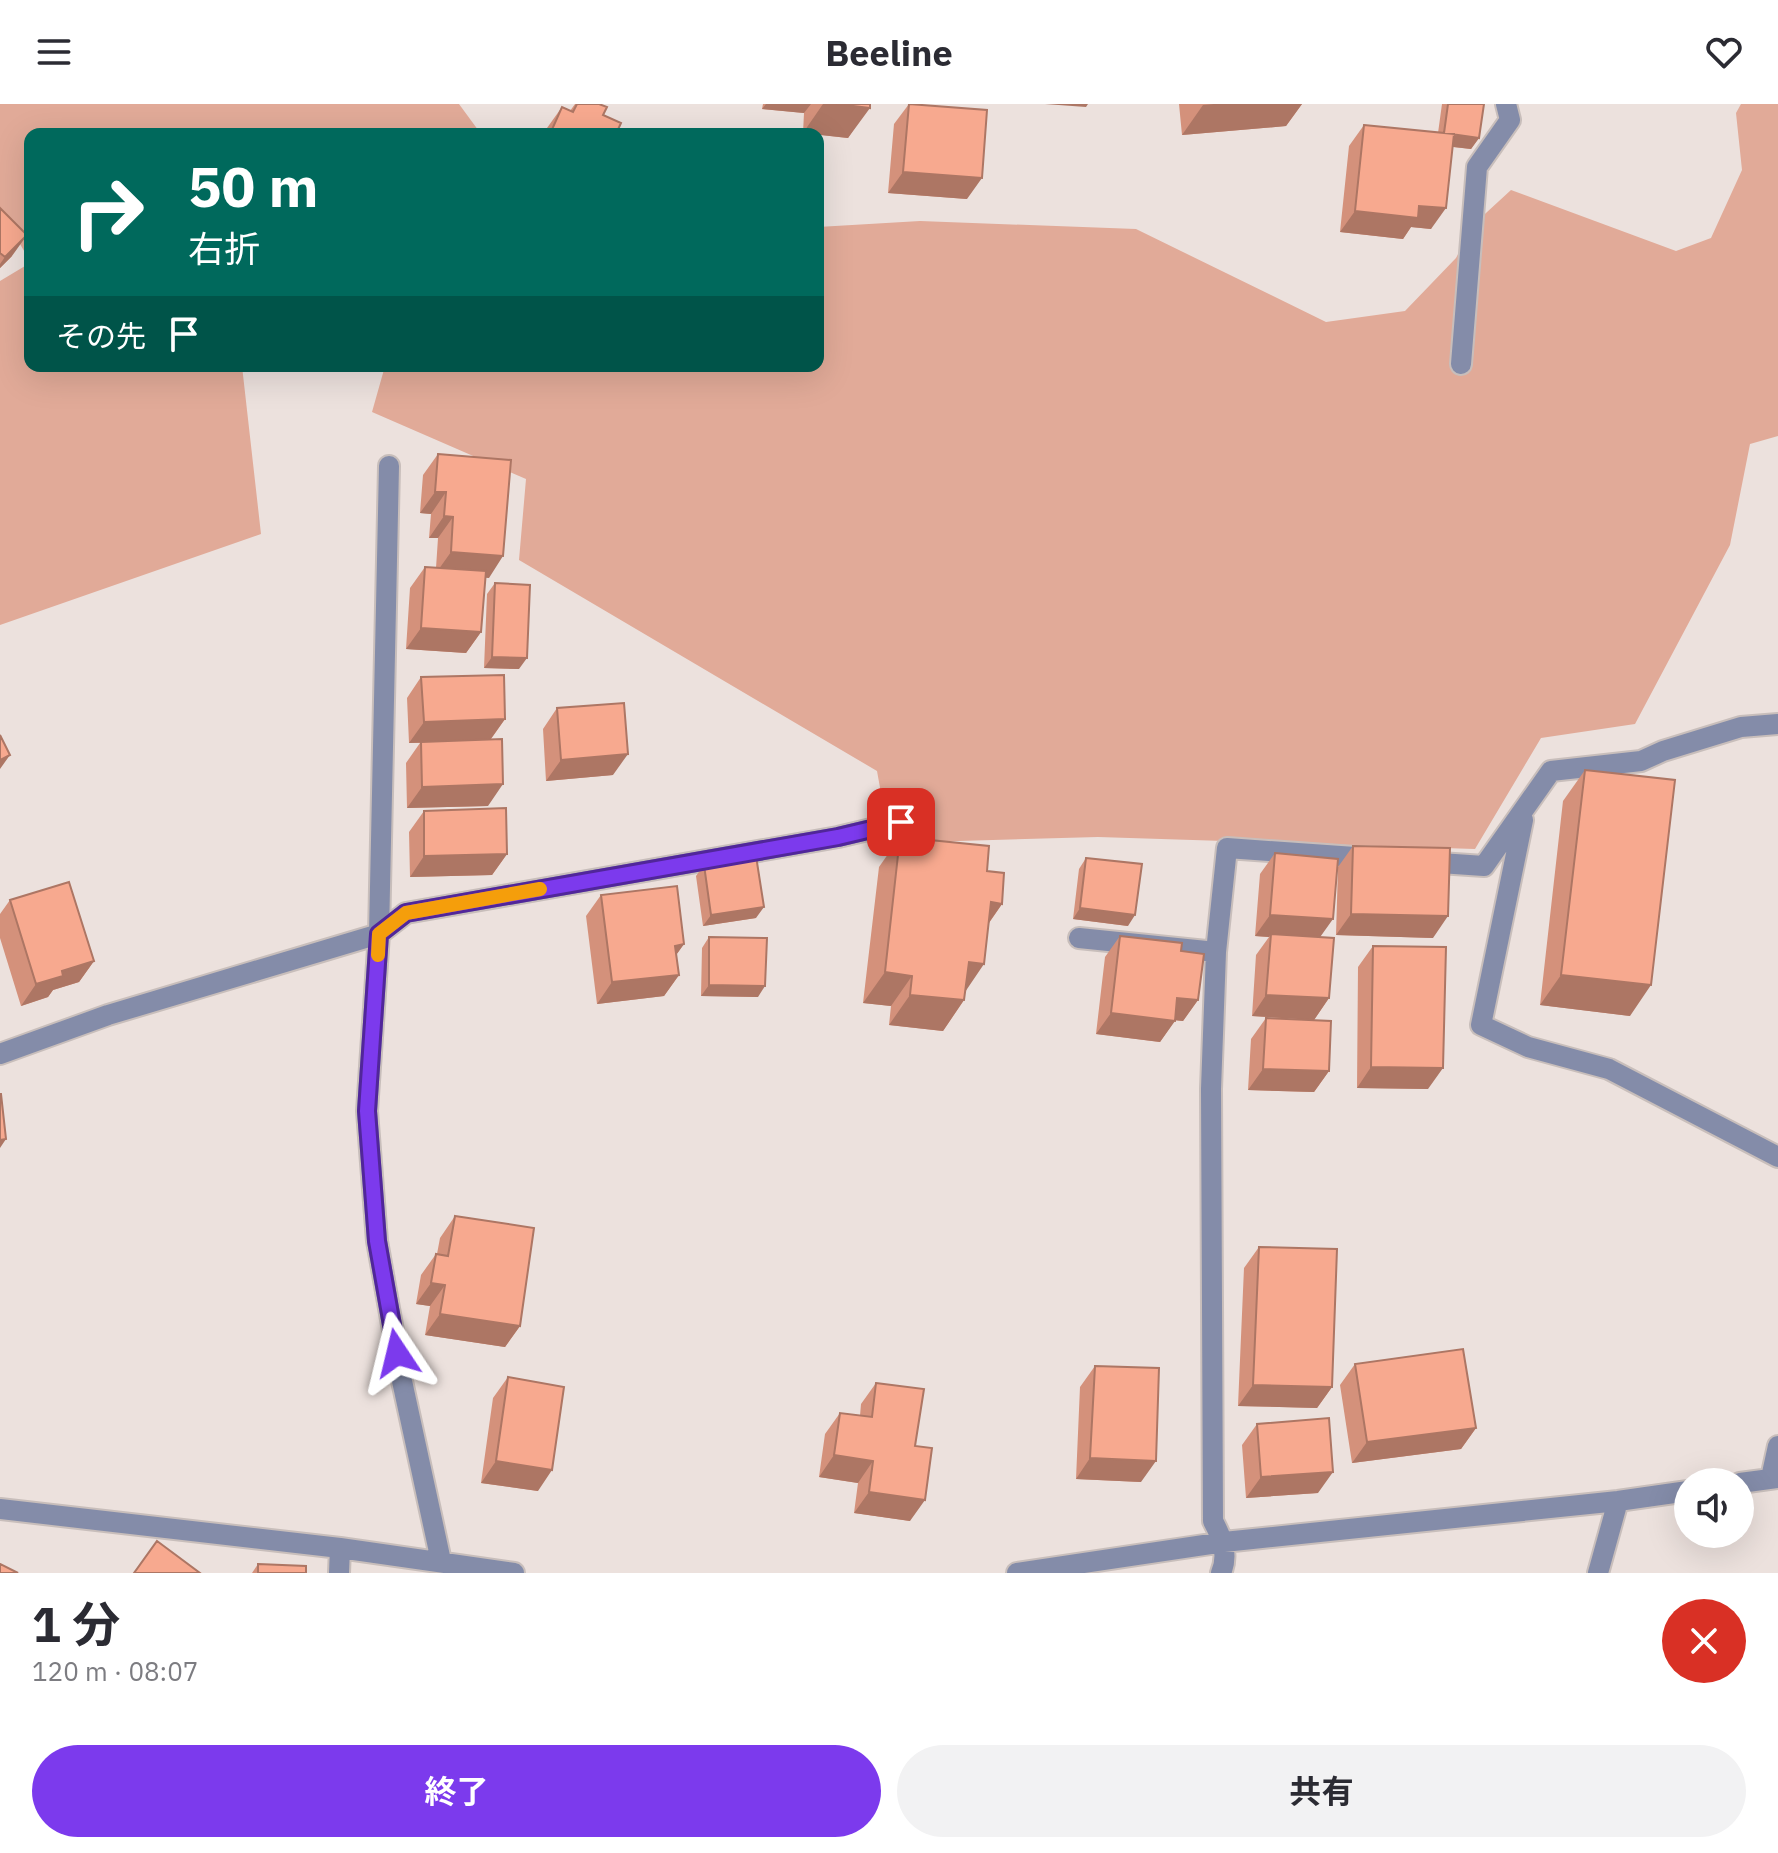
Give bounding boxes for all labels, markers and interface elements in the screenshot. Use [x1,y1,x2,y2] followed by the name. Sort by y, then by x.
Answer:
[825,29,953,76] text: Beeline
[32,30,76,74] icon: menu
[1702,30,1746,74] icon: heart
[188,150,318,222] text: 50 m
[56,160,160,264] icon: right
[188,225,260,272] text: 右折
[162,312,206,356] icon: arrive
[56,316,146,355] text: その先
[867,788,935,856] pin
[879,800,923,844] icon: arrive
[355,1311,439,1395] position arrow
[1674,1468,1754,1548] map controls
[1674,1468,1754,1548] button: sound
[32,1593,120,1655] text: 1 分
[1662,1599,1746,1683] button: close
[32,1654,198,1688] text: 120 m · 08:07
[32,1745,881,1837] button: 終了
[897,1745,1746,1837] button: 共有

